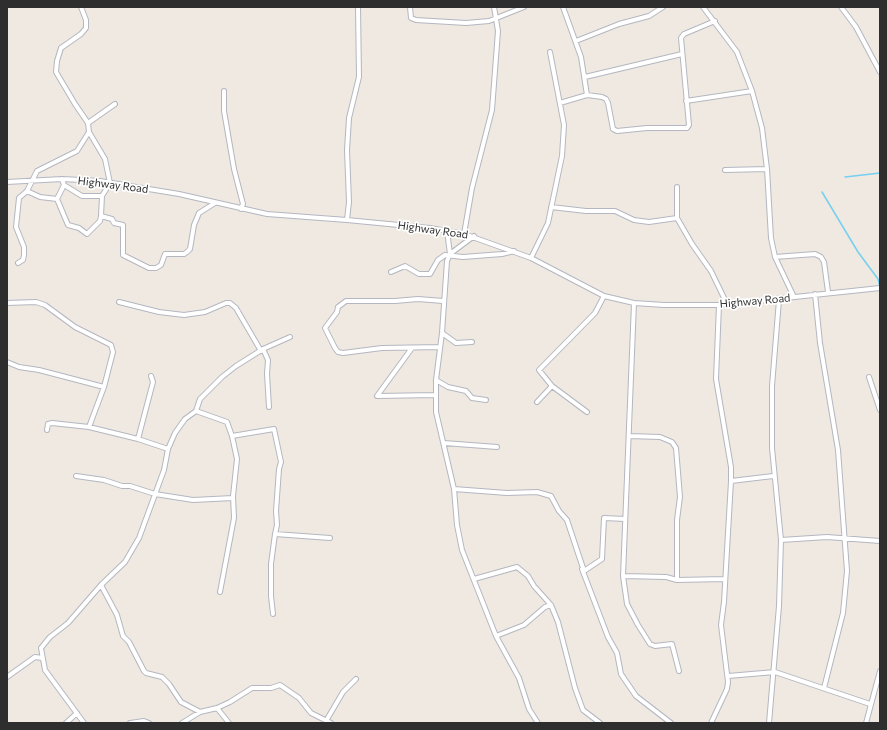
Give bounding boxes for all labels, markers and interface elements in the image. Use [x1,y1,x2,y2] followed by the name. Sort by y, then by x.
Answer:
[77,174,149,196] street label: Highway Road
[397,219,469,241] street label: Highway Road
[719,291,791,311] street label: Highway Road

